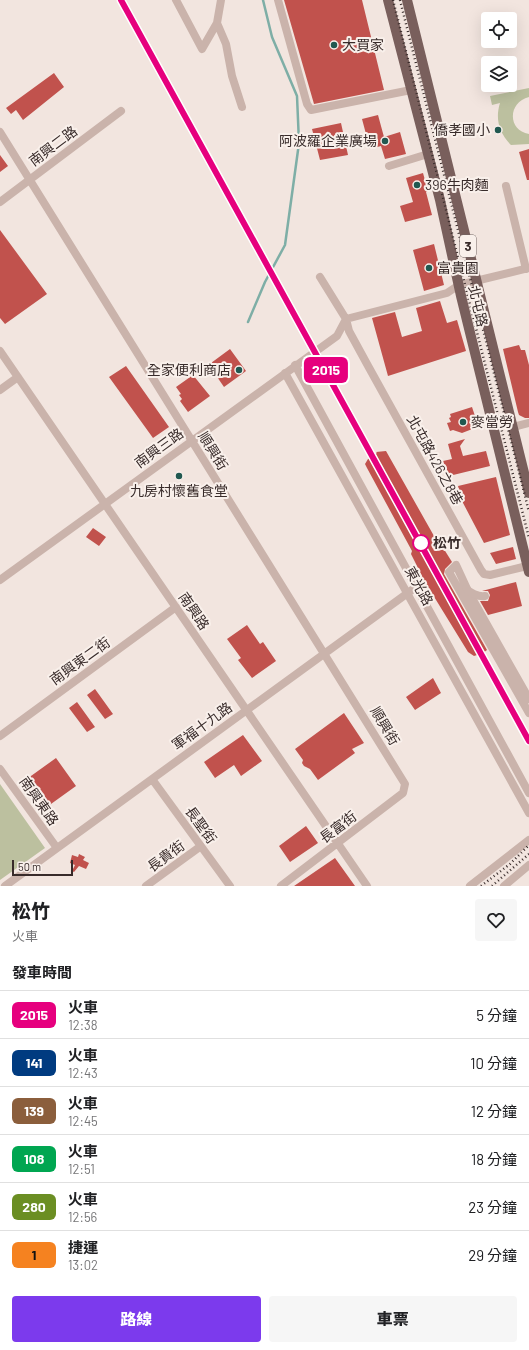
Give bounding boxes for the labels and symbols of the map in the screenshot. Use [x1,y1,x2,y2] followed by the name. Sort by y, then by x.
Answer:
[342,36,384,53] place label: 大買家
[329,40,339,50] marker: 大買家
[434,121,490,138] place label: 僑孝國小
[25,122,80,169] street label: 南興二路
[493,125,503,135] marker: 僑孝國小
[279,132,377,149] place label: 阿波羅企業廣場
[380,136,390,146] marker: 阿波羅企業廣場
[425,176,489,193] place label: 396牛肉麵
[412,180,422,190] marker: 396牛肉麵
[460,235,476,257] road number: 3
[437,259,479,276] place label: 富貴園
[424,263,434,273] marker: 富貴園
[465,284,491,328] street label: 北屯路
[298,357,354,383] line badge: 2015
[147,361,231,378] place label: 全家便利商店
[234,365,244,375] marker: 全家便利商店
[404,412,467,507] street label: 北屯路426之8巷
[471,413,513,430] place label: 麥當勞
[458,417,468,427] marker: 麥當勞
[131,424,186,471] street label: 南興三路
[195,428,232,473] street label: 順興街
[174,471,184,481] marker: 九房村懷舊食堂
[130,482,228,499] place label: 九房村懷舊食堂
[412,534,430,552] marker: 松竹
[433,534,461,551] place label: 松竹
[402,563,437,608] street label: 東光路
[176,589,213,633] street label: 南興路
[46,633,113,688] street label: 南興東二街
[168,698,235,753] street label: 軍福十九路
[367,703,404,748] street label: 順興街
[16,773,62,829] street label: 南興東路
[182,803,221,847] street label: 長聖街
[316,807,360,846] street label: 長富街
[144,836,188,875] street label: 長貴街
[12,858,73,877] scale bar

